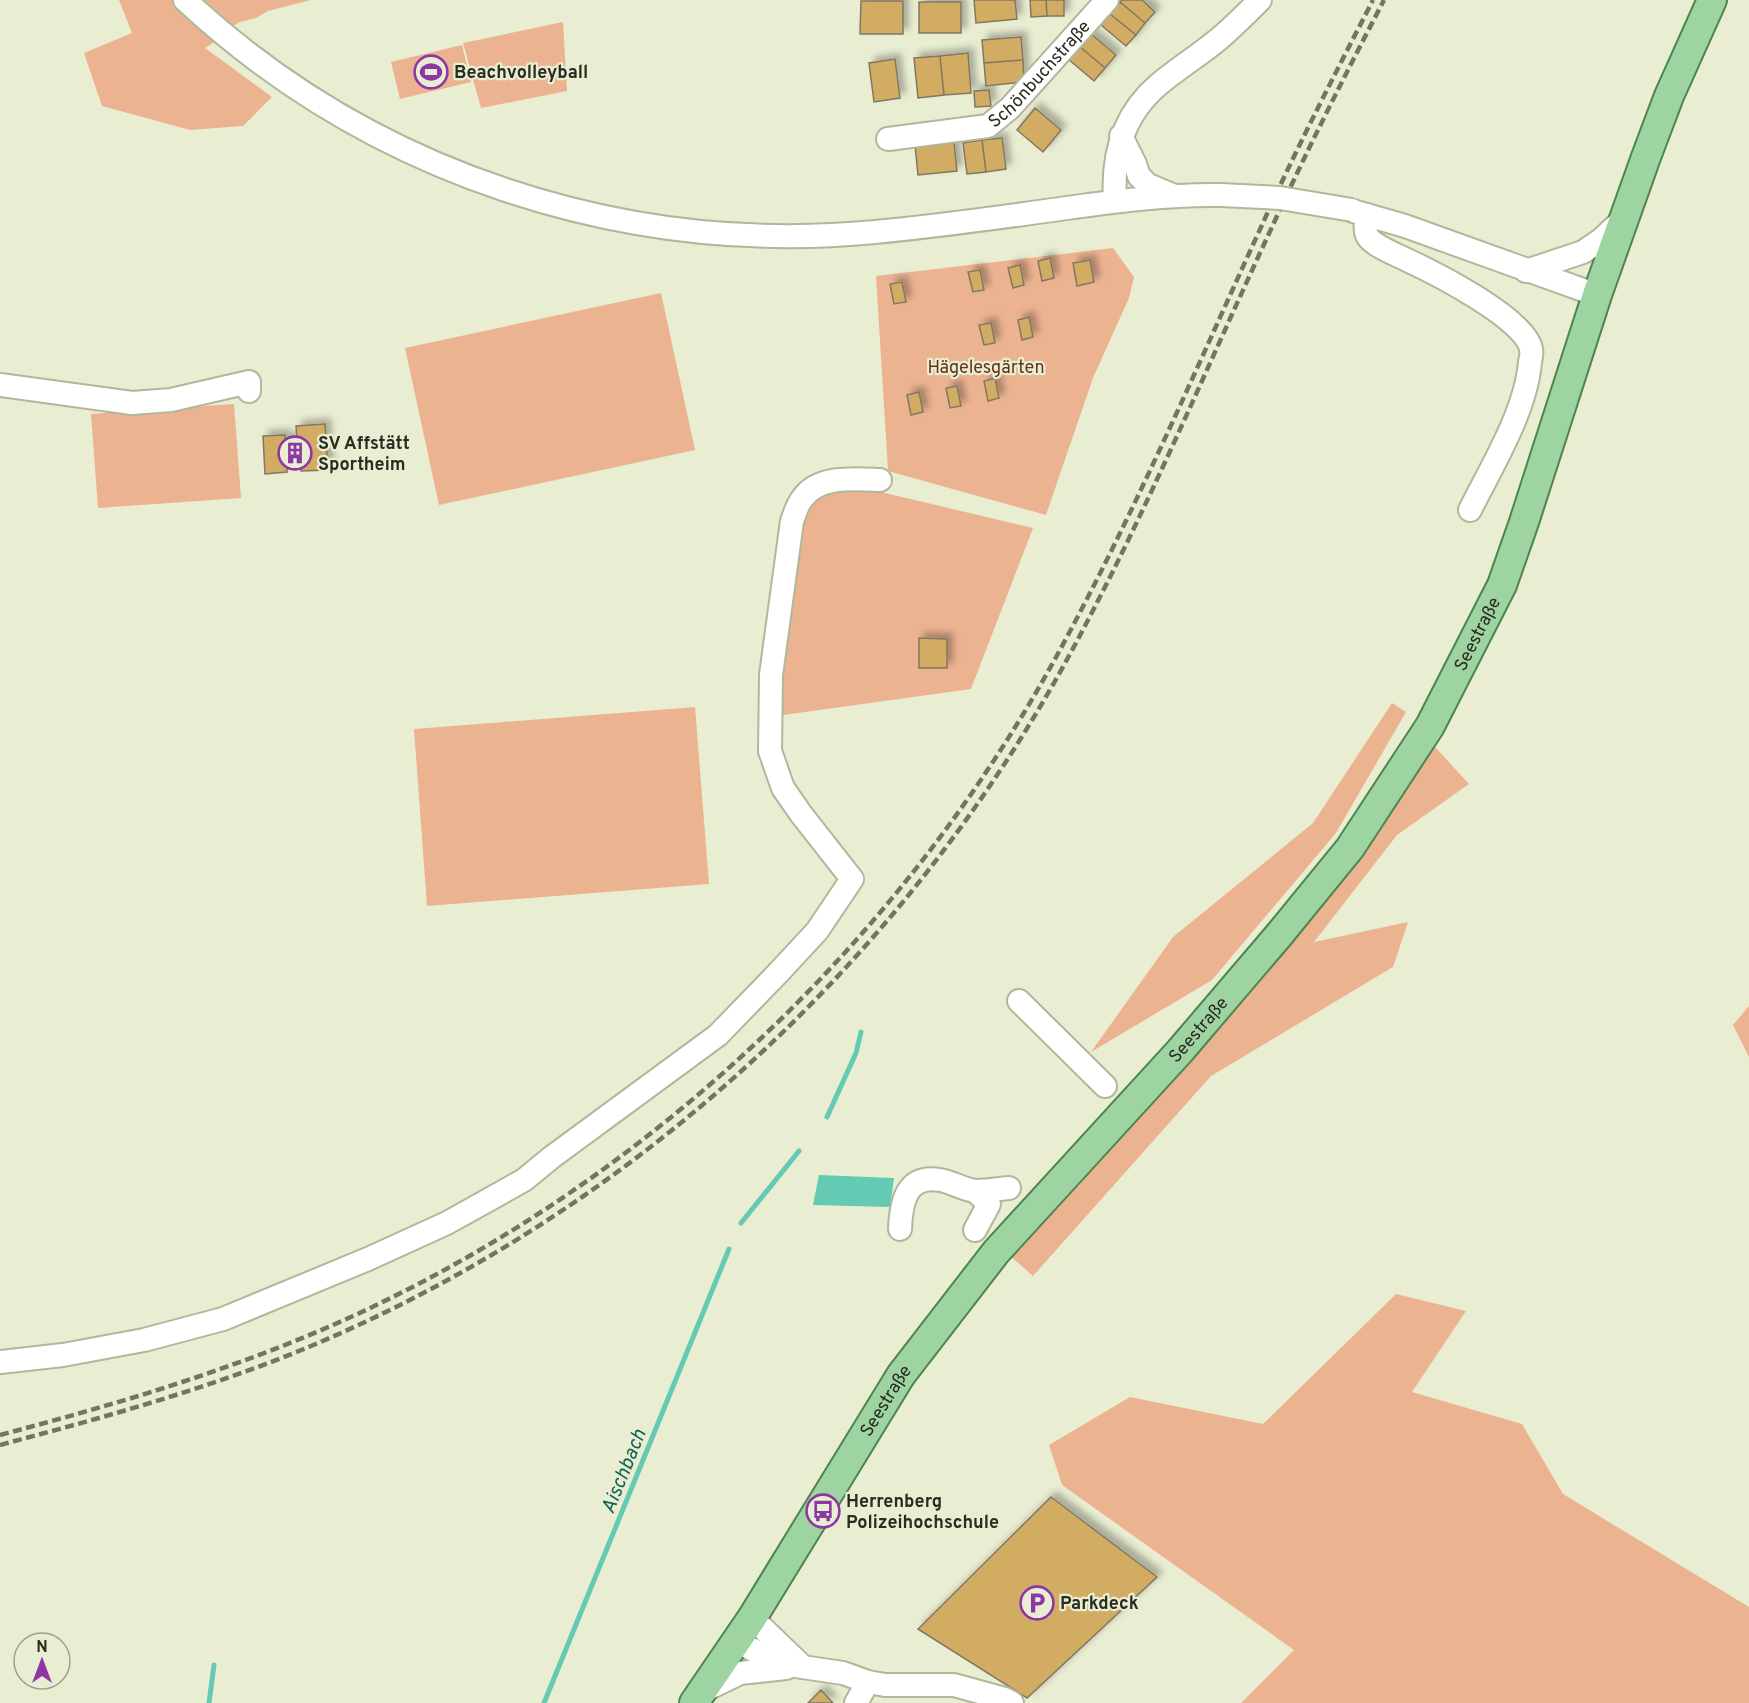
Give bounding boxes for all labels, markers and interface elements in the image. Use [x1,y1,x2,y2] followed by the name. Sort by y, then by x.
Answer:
[984,16,1096,134] street label: Schönbuchstraße
[413,54,449,90] sports icon: Beachvolleyball
[454,62,588,85] place label: Beachvolleyball
[927,357,1045,380] park label: Hägelesgärten
[318,433,410,477] place label: SV Affstätt Sportheim
[277,435,313,471] building icon: SV Affstätt Sportheim
[1450,594,1507,675] street label: Seestraße
[1165,993,1234,1069] street label: Seestraße
[856,1361,917,1441] street label: Seestraße
[596,1426,654,1518] water label: Aischbach
[846,1491,999,1535] place label: Herrenberg Polizeihochschule
[805,1493,841,1529] bus stop icon: Herrenberg Polizeihochschule
[1019,1585,1055,1621] parking icon: Parkdeck
[1060,1593,1139,1616] place label: Parkdeck
[12,1631,72,1691] north arrow
[36,1638,48,1658] text: N

